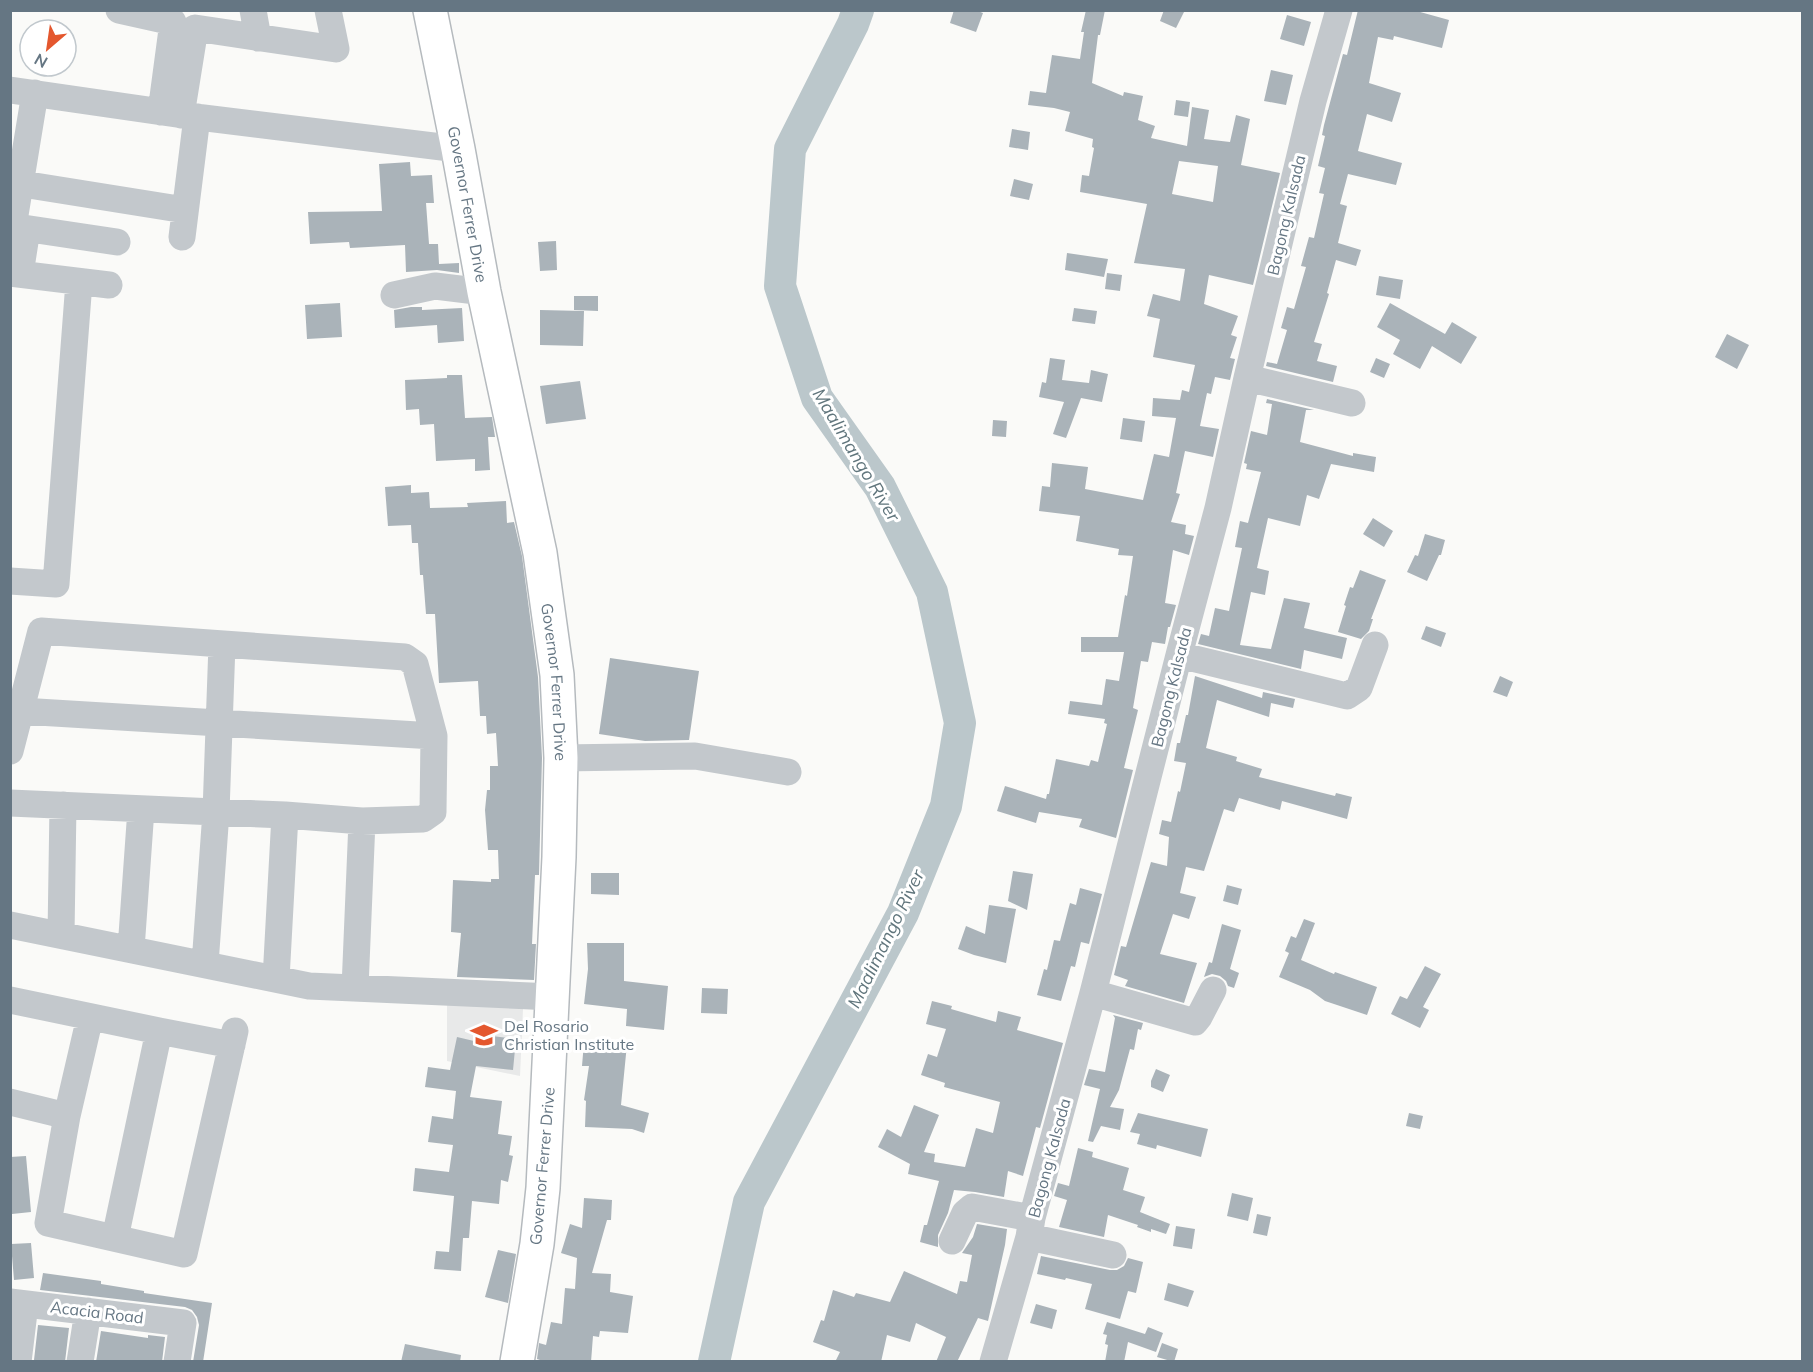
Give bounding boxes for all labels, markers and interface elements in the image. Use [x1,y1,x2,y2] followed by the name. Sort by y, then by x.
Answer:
[18,18,78,78] north arrow
[31,49,51,73] text: N
[444,124,492,284] street label: Governor Ferrer Drive
[1262,153,1310,277] street label: Bagong Kalsada
[808,384,906,527] water label: Maalimango River
[537,602,571,761] street label: Governor Ferrer Drive
[1146,625,1196,749] street label: Bagong Kalsada
[842,865,930,1012] water label: Maalimango River
[504,1016,634,1054] place label: Del Rosario Christian Institute
[469,1020,499,1050] school or university icon: Del Rosario Christian Institute
[525,1086,559,1246] street label: Governor Ferrer Drive
[1023,1096,1075,1220] street label: Bagong Kalsada
[49,1296,145,1328] street label: Acacia Road

